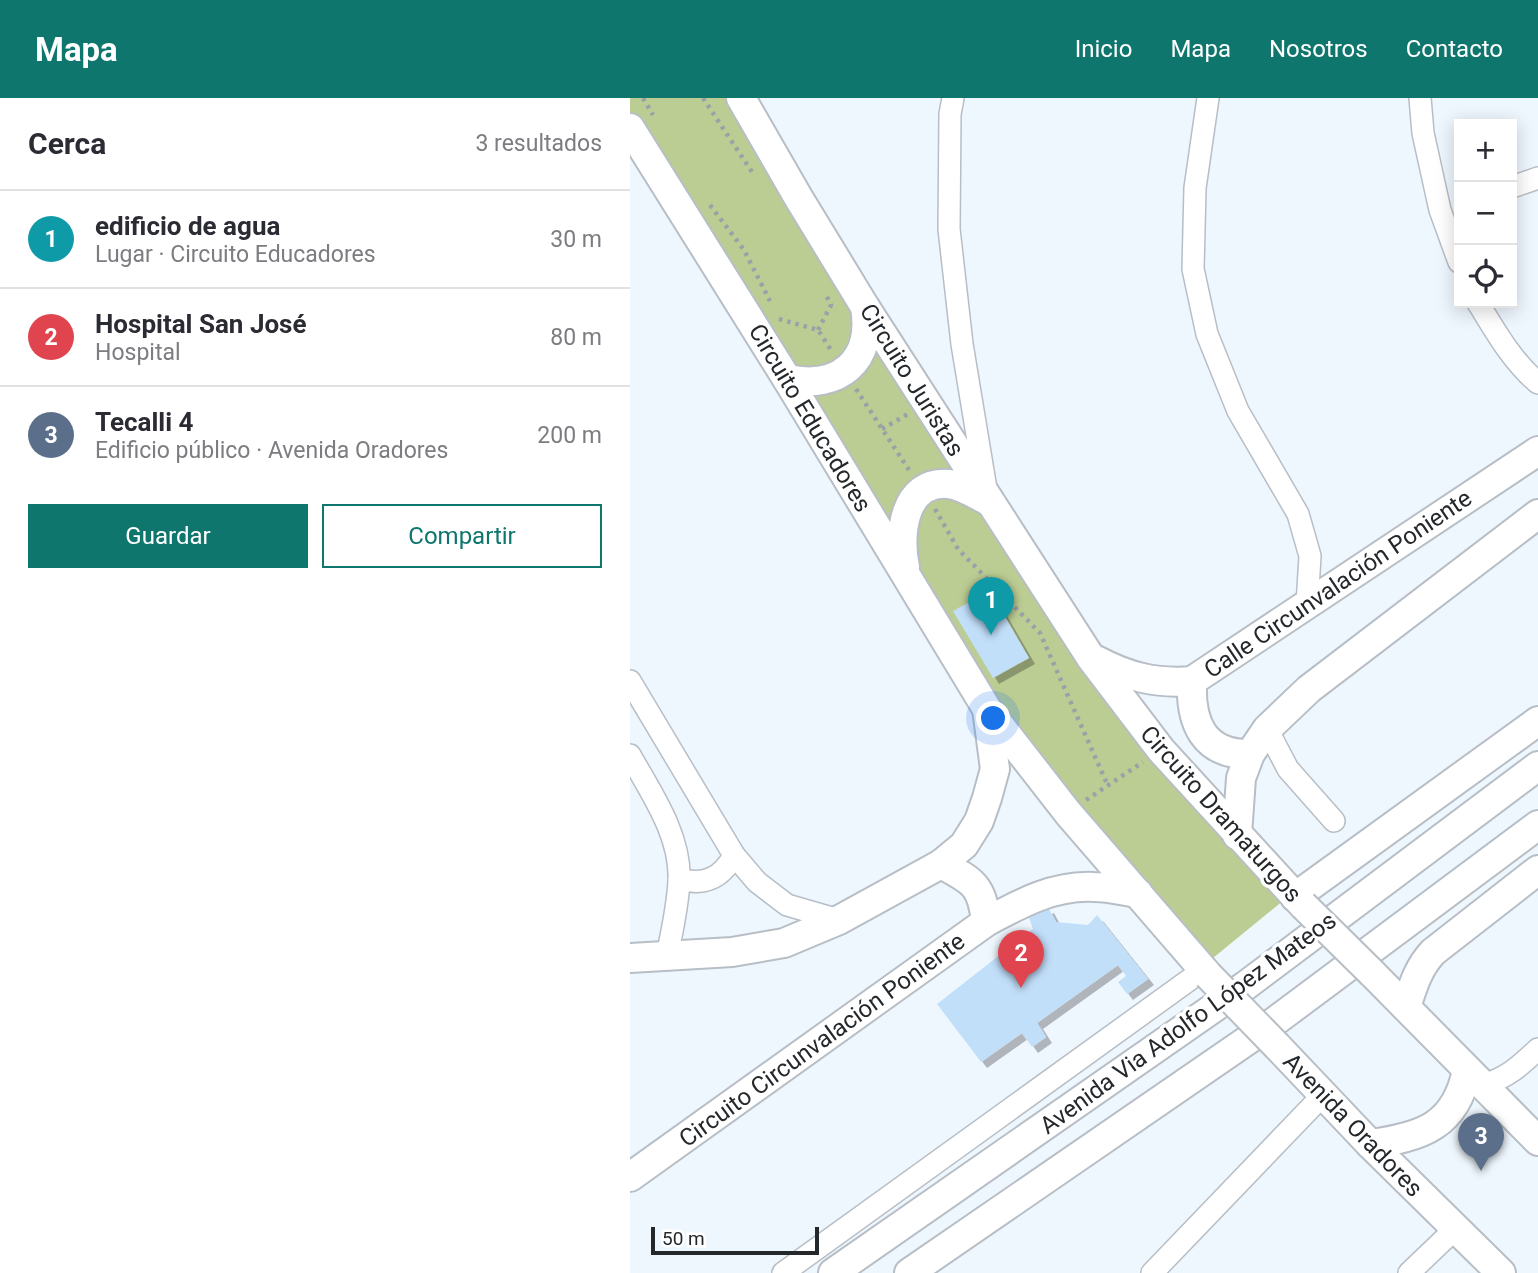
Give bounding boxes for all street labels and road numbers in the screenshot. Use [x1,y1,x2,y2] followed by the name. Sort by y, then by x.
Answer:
[854,299,970,461] street label: Circuito Juristas
[743,319,877,517] street label: Circuito Educadores
[1199,484,1477,684] street label: Calle Circunvalación Poniente
[1135,720,1307,908] street label: Circuito Dramaturgos
[1035,906,1341,1140] street label: Avenida Via Adolfo López Mateos
[674,927,970,1153] street label: Circuito Circunvalación Poniente
[1277,1048,1429,1202] street label: Avenida Oradores

